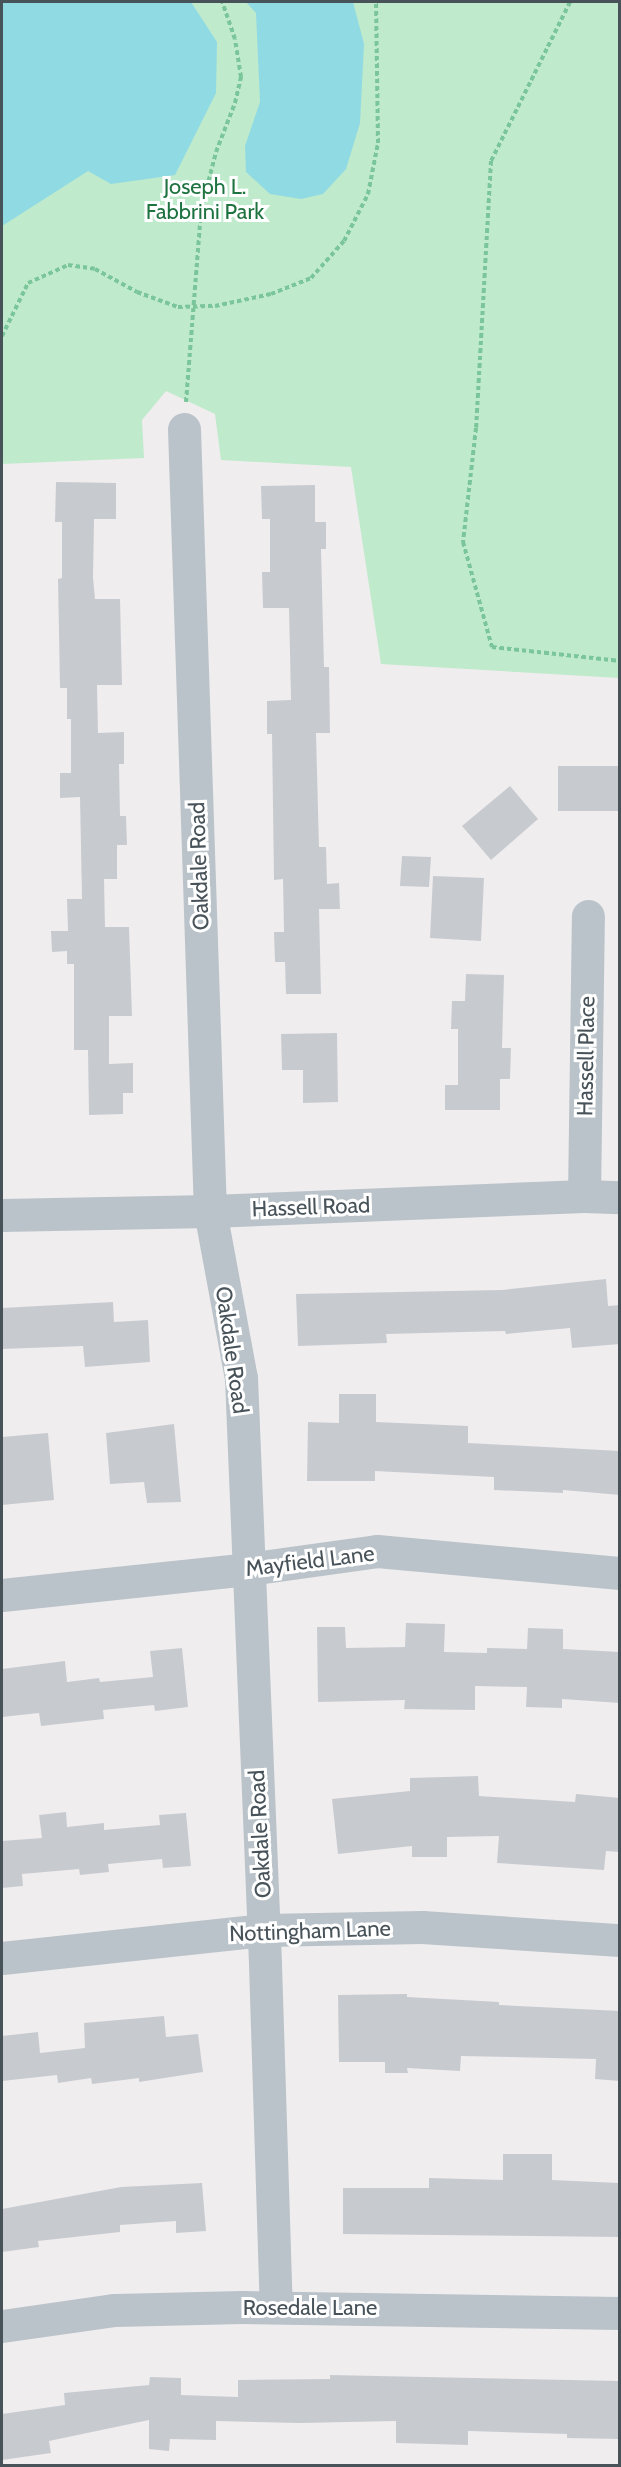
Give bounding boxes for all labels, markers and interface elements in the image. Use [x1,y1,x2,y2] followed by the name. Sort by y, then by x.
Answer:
[146,173,264,224] park label: Joseph L. Fabbrini Park
[184,801,214,931] street label: Oakdale Road
[572,996,600,1116] street label: Hassell Place
[251,1192,371,1222] street label: Hassell Road
[210,1285,254,1415] street label: Oakdale Road
[244,1540,376,1582] street label: Mayfield Lane
[243,1769,277,1899] street label: Oakdale Road
[229,1915,391,1947] street label: Nottingham Lane
[243,2295,377,2321] street label: Rosedale Lane

